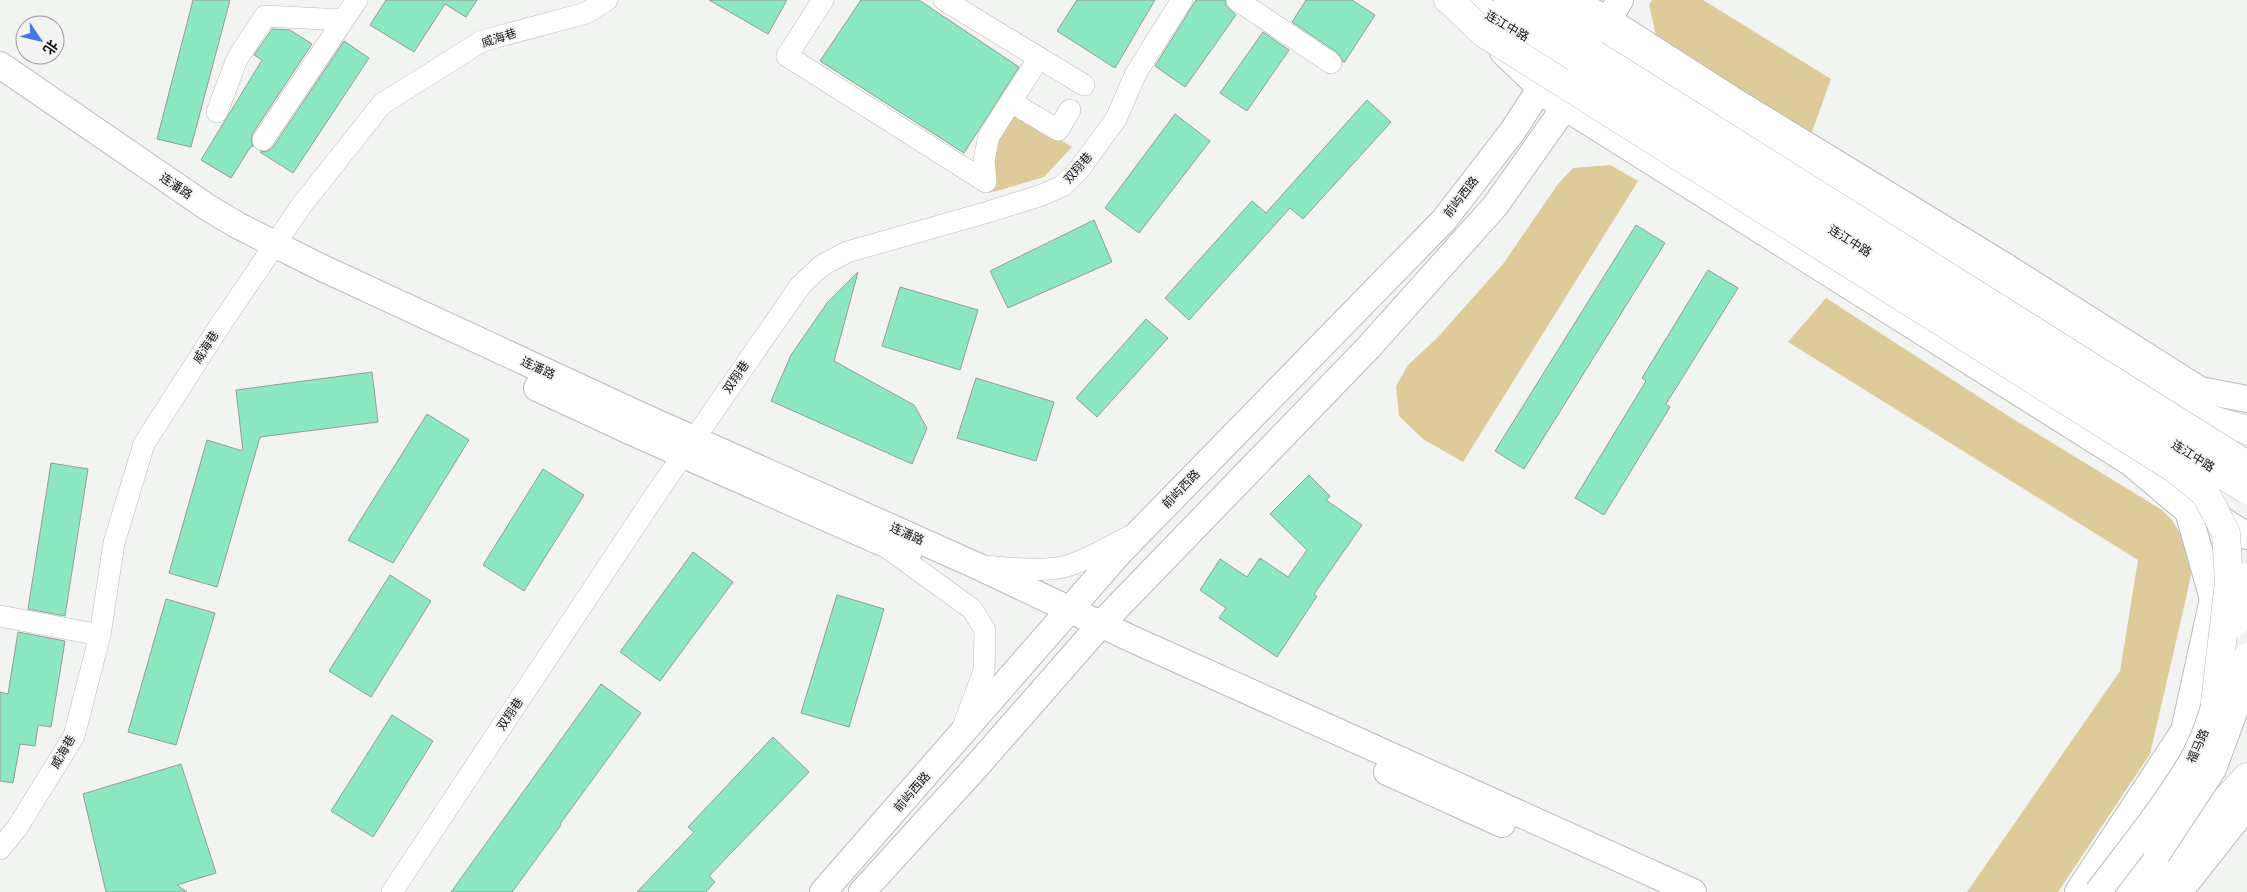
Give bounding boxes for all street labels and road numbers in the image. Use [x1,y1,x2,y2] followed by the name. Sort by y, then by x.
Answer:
[1483,8,1531,44] street label: 连江中路
[480,26,518,50] street label: 威海巷
[1061,150,1095,186] street label: 双翔巷
[157,170,195,202] street label: 连潘路
[1441,174,1481,220] street label: 前屿西路
[1826,222,1874,260] street label: 连江中路
[190,328,222,366] street label: 威海巷
[519,354,557,382] street label: 连潘路
[720,358,752,396] street label: 双翔巷
[2169,437,2217,475] street label: 连江中路
[1159,467,1203,511] street label: 前屿西路
[888,520,926,548] street label: 连潘路
[494,695,526,733] street label: 双翔巷
[2184,727,2212,765] street label: 福马路
[48,733,78,771] street label: 威海巷
[891,769,933,815] street label: 前屿西路

